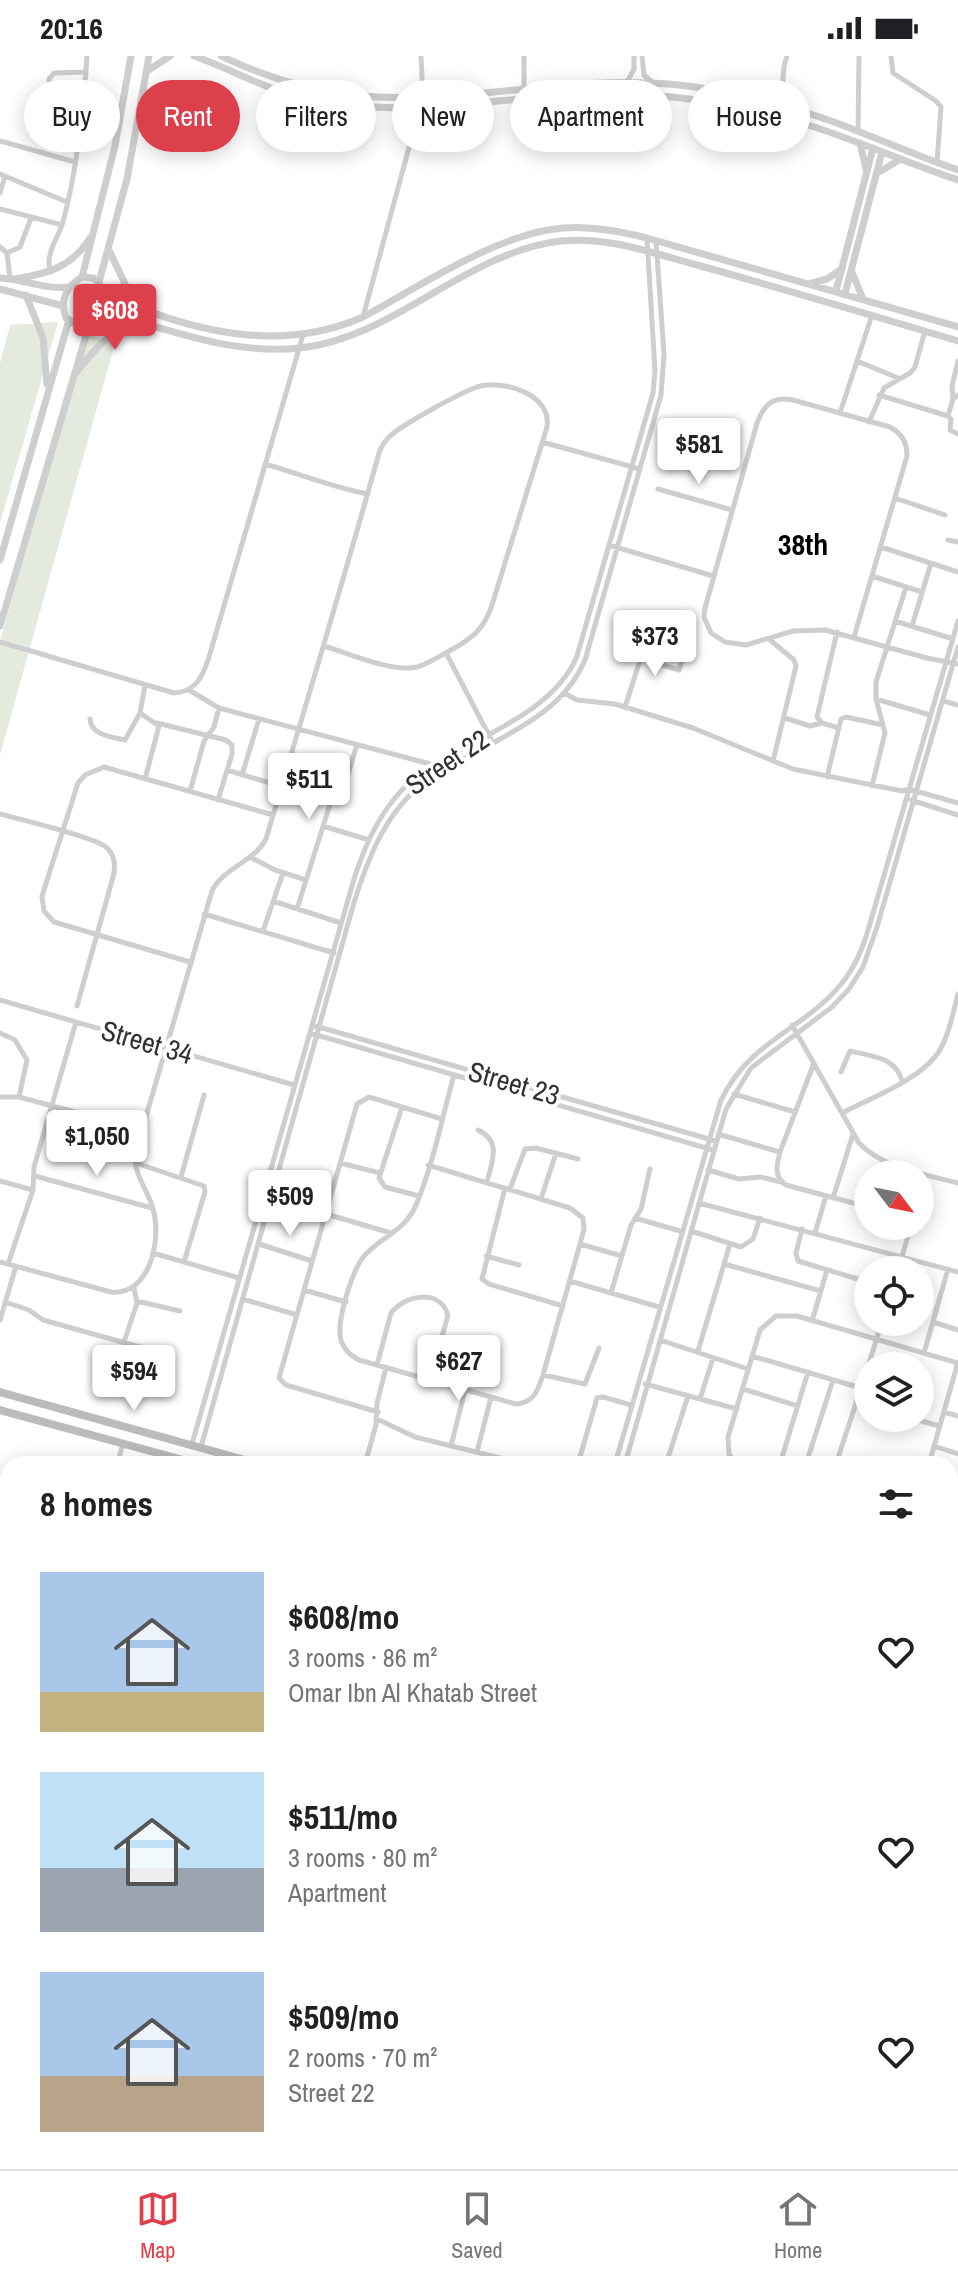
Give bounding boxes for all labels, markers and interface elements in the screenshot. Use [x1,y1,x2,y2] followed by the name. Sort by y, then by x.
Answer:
[40,8,103,48] text: 20:16
[24,80,120,152] chip: Buy
[136,80,240,152] chip: Rent
[256,80,376,152] chip: Filters
[392,80,494,152] chip: New
[510,80,672,152] chip: Apartment
[688,80,810,152] chip: House
[68,284,162,352] pin: $608
[91,292,139,327] text: $608
[652,418,746,486] pin: $581
[675,426,723,461] text: $581
[778,524,828,564] district label: 38th
[608,610,702,678] pin: $373
[631,618,679,653] text: $373
[398,720,496,804] street label: Street 22
[262,753,356,821] pin: $511
[286,761,332,796] text: $511
[97,1011,197,1073] street label: Street 34
[464,1052,564,1114] street label: Street 23
[32,1110,162,1178] pin: $1,050
[64,1118,130,1153] text: $1,050
[854,1160,934,1240] north arrow
[854,1160,934,1432] map controls
[243,1170,337,1238] pin: $509
[266,1178,314,1213] text: $509
[854,1256,934,1336] button: locate
[412,1335,506,1403] pin: $627
[435,1343,483,1378] text: $627
[87,1345,181,1413] pin: $594
[854,1352,934,1432] button: layers
[110,1353,158,1388] text: $594
[40,1481,153,1527] text: 8 homes
[874,1482,918,1526] icon: filters
[288,1594,400,1640] text: $608/mo
[104,1604,200,1700] icon: home
[874,1630,918,1674] icon: heart
[288,1640,437,1675] text: 3 rooms · 86 m²
[288,1675,537,1710] text: Omar Ibn Al Khatab Street
[288,1794,398,1840] text: $511/mo
[104,1804,200,1900] icon: home
[874,1830,918,1874] icon: heart
[288,1840,437,1875] text: 3 rooms · 80 m²
[288,1875,386,1910] text: Apartment
[288,1994,400,2040] text: $509/mo
[104,2004,200,2100] icon: home
[874,2030,918,2074] icon: heart
[288,2040,437,2075] text: 2 rooms · 70 m²
[288,2075,375,2110] text: Street 22
[136,2187,180,2265] tab: Map
[451,2187,503,2265] tab: Saved
[774,2187,822,2265] tab: Home

